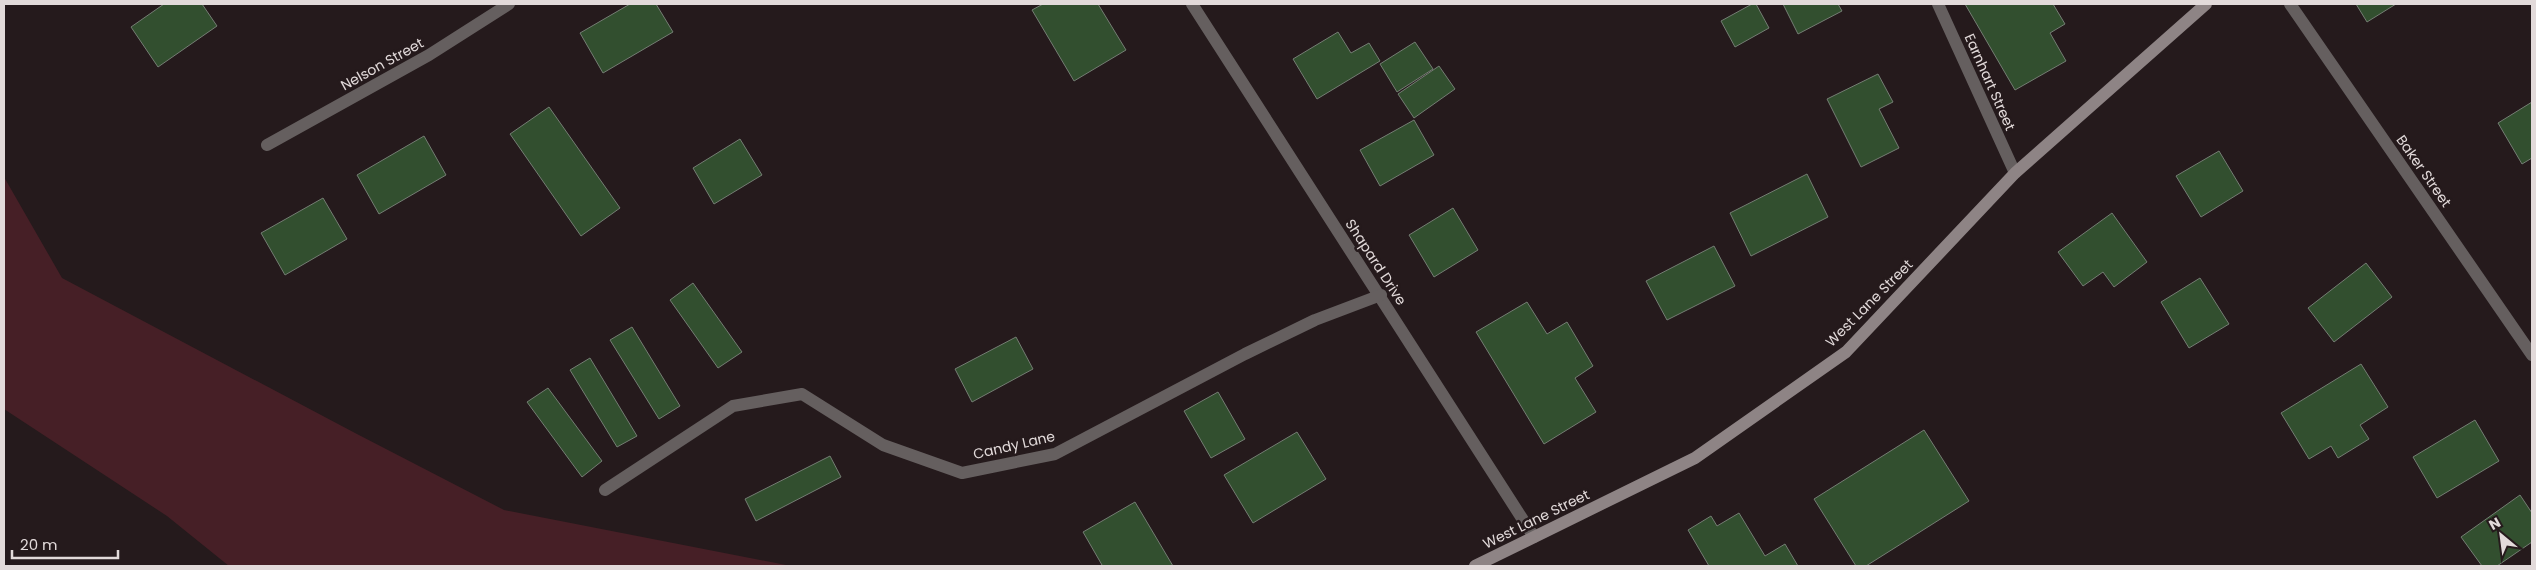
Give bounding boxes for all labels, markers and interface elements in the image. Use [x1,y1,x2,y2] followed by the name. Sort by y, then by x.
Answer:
[1960,30,2020,134] street label: Earnhart Street
[337,33,427,95] street label: Nelson Street
[2392,131,2456,211] street label: Baker Street
[1341,215,1412,309] street label: Shapard Drive
[1821,255,1917,351] street label: West Lane Street
[971,426,1057,464] street label: Candy Lane
[1479,485,1593,553] street label: West Lane Street
[2476,510,2526,560] north arrow
[2485,512,2504,535] text: N
[12,528,119,560] scale bar
[20,534,58,555] text: 20 m

